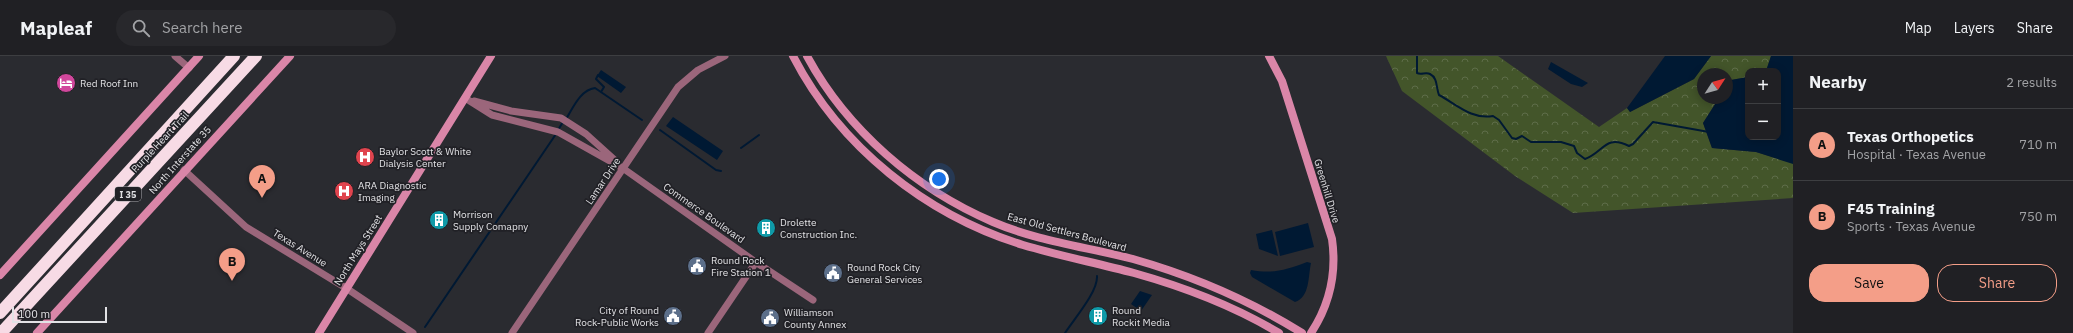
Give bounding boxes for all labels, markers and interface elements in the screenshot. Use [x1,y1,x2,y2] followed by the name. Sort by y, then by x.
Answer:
[116,10,396,46] search box
[20,16,92,40] text: Mapleaf
[130,17,152,39] icon: search
[162,18,242,37] text: Search here
[1905,19,1932,37] text: Map
[1954,19,1995,37] text: Layers
[2017,19,2053,37] text: Share
[1697,68,1733,104] north arrow
[1745,68,1781,140] map controls
[1745,68,1781,104] button: +
[1809,71,1867,93] text: Nearby
[55,72,77,94] hotel icon: Red Roof Inn
[2006,74,2057,91] text: 2 results
[80,77,138,90] place label: Red Roof Inn
[1745,104,1781,140] button: −
[128,109,192,175] street label: Purple Heart Trail
[146,123,214,197] street label: North Interstate 35
[1847,127,1974,146] text: Texas Orthopetics
[1818,136,1826,153] text: A
[2019,136,2057,153] text: 710 m
[379,145,472,170] place label: Baylor Scott & White Dialysis Center
[354,146,376,168] hospital icon: Baylor Scott & White Dialysis Center
[1847,146,1986,163] text: Hospital · Texas Avenue
[583,155,624,207] street label: Lamar Drive
[1311,157,1343,225] street label: Greenhill Drive
[249,165,275,198] pin: A
[929,169,949,189] your location
[358,179,427,204] place label: ARA Diagnostic Imaging
[333,180,355,202] hospital icon: ARA Diagnostic Imaging
[661,180,747,246] street label: Commerce Boulevard
[115,187,141,201] road number: I 35
[1847,199,1935,218] text: F45 Training
[453,208,528,233] place label: Morrison Supply Comapny
[1818,208,1826,225] text: B
[2019,208,2057,225] text: 750 m
[428,209,450,231] building icon: Morrison Supply Comapny
[1006,210,1128,254] street label: East Old Settlers Boulevard
[331,212,385,288] street label: North Mays Street
[780,216,857,241] place label: Drolette Construction Inc.
[755,217,777,239] building icon: Drolette Construction Inc.
[1847,218,1975,235] text: Sports · Texas Avenue
[270,226,330,270] street label: Texas Avenue
[219,248,245,281] pin: B
[711,254,771,279] place label: Round Rock Fire Station 1
[686,255,708,277] public building icon: Round Rock Fire Station 1
[847,261,923,286] place label: Round Rock City General Services
[822,262,844,284] public building icon: Round Rock City General Services
[1809,264,1929,302] button: Save
[1937,264,2057,302] button: Share
[575,304,659,329] place label: City of Round Rock-Public Works
[1112,304,1170,329] place label: Round Rockit Media
[12,305,107,324] scale bar
[662,305,684,327] public building icon: City of Round Rock-Public Works
[1087,305,1109,327] building icon: Round Rockit Media
[784,306,846,331] place label: Williamson County Annex
[18,307,50,321] text: 100 m
[759,307,781,329] public building icon: Williamson County Annex

